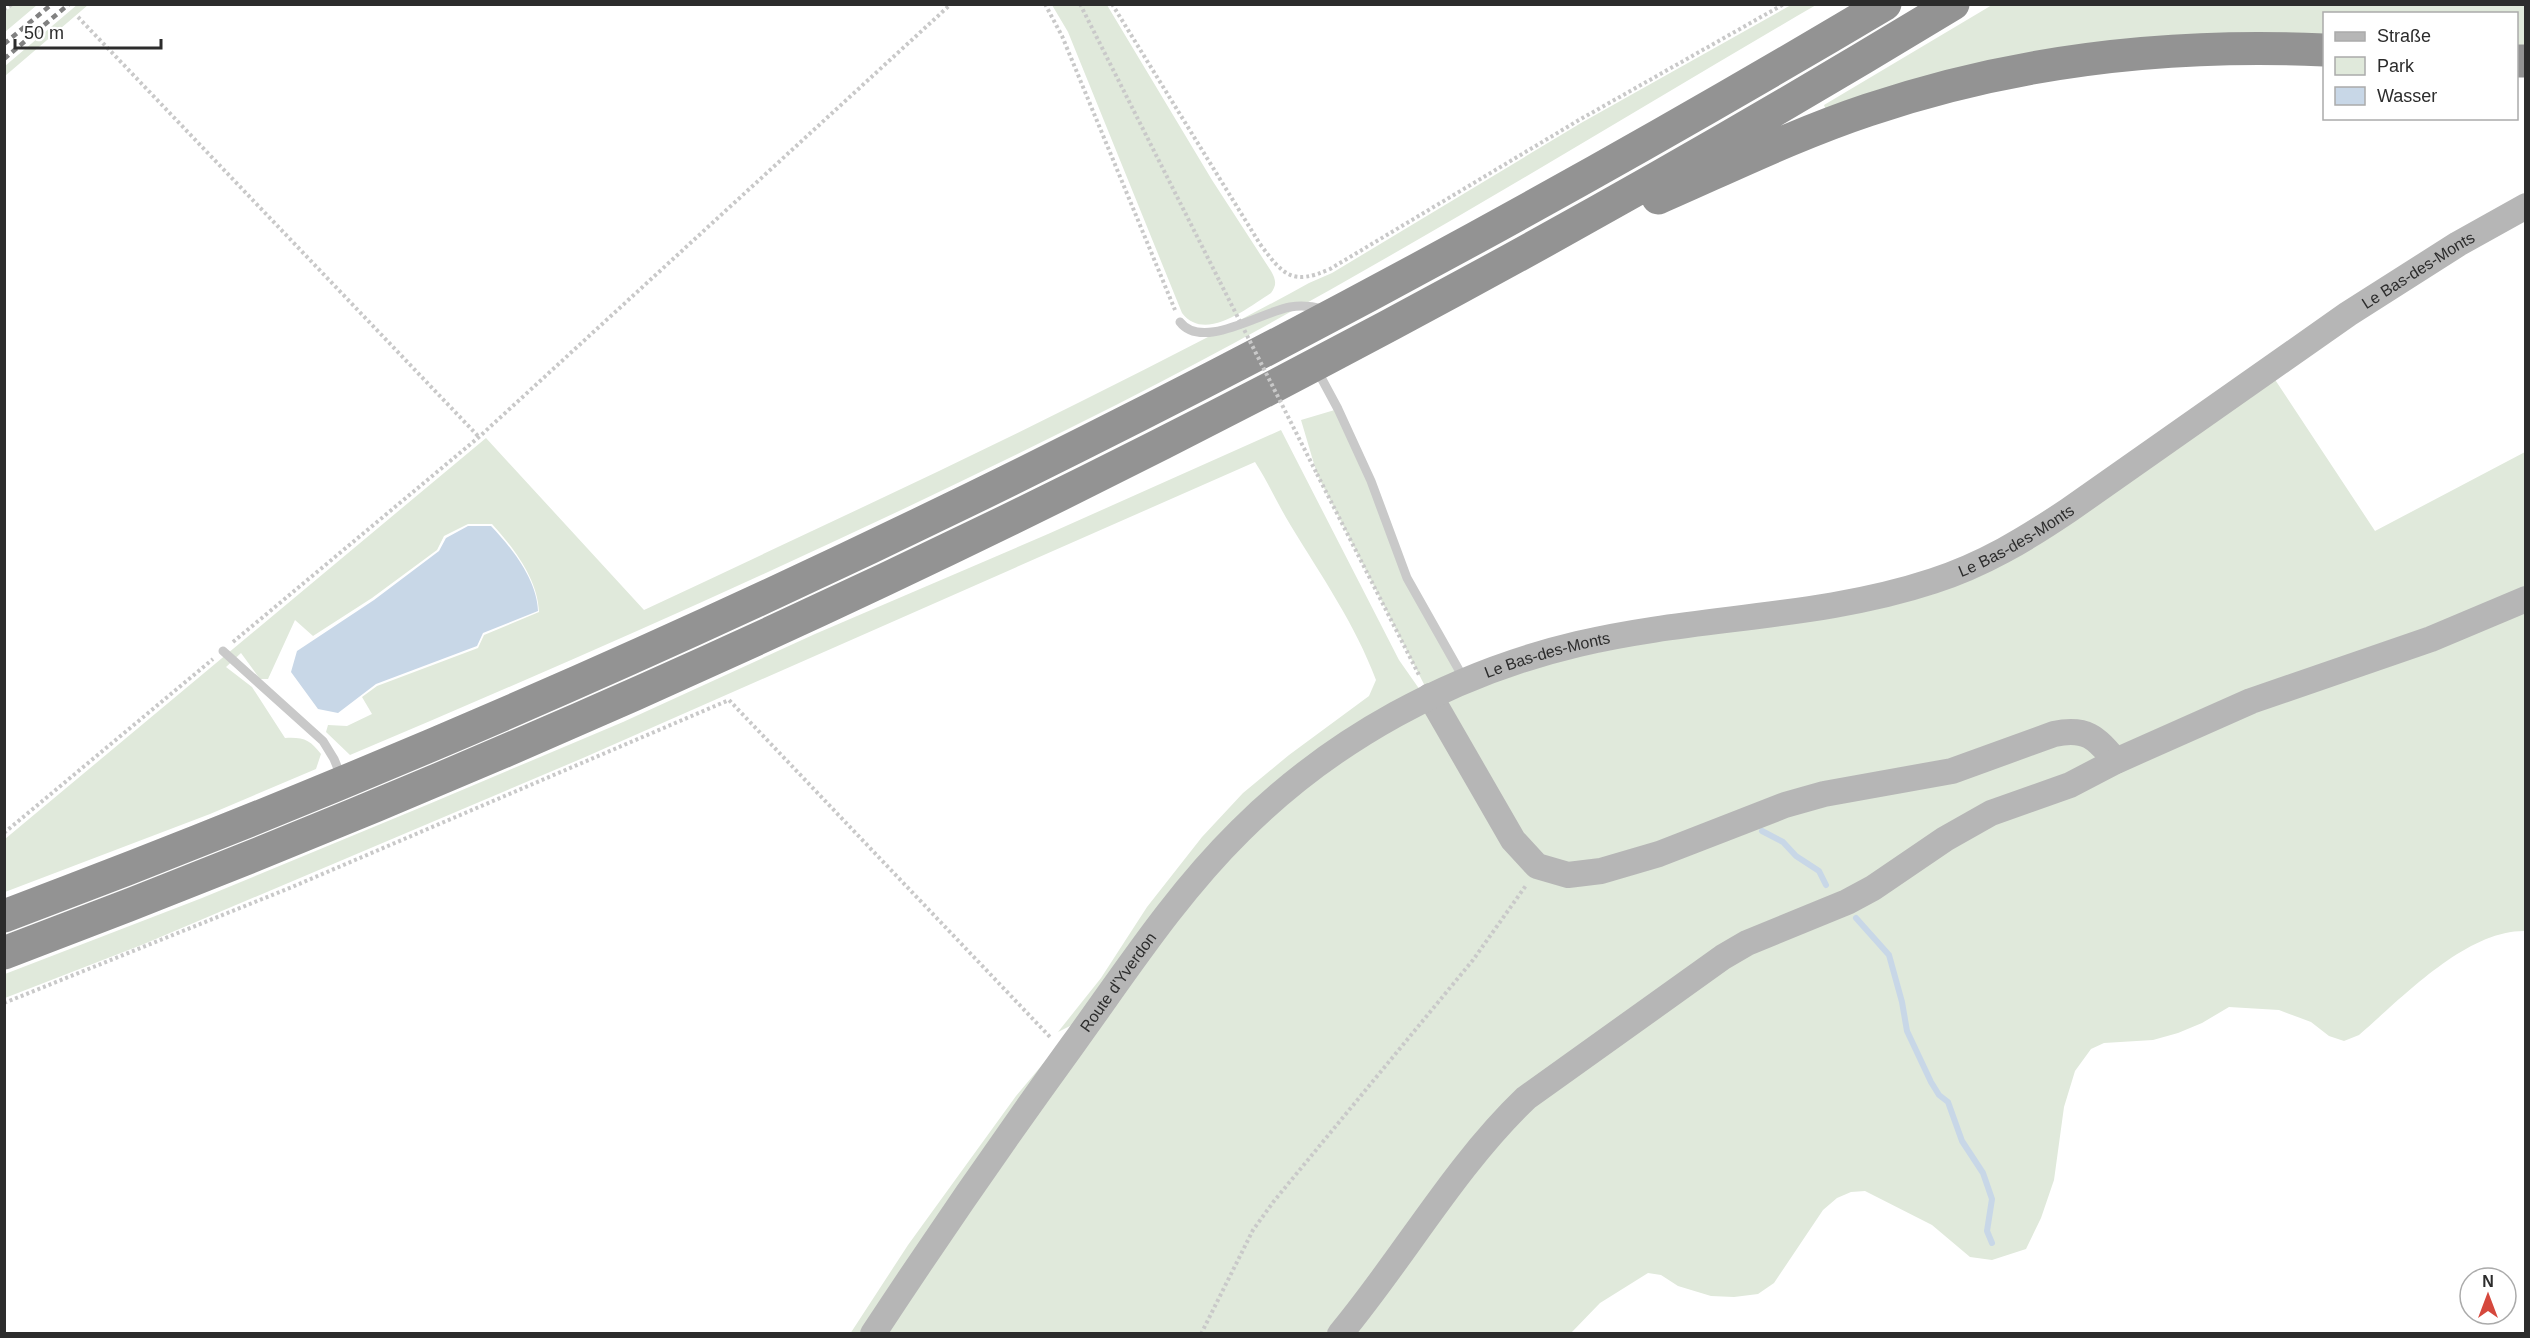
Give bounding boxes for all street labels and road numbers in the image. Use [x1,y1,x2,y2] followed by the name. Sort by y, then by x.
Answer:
[2359,229,2477,312] street label: Le Bas-des-Monts
[1956,501,2077,580] street label: Le Bas-des-Monts
[1482,629,1612,681] street label: Le Bas-des-Monts
[1077,929,1159,1035] street label: Route d'Yverdon

